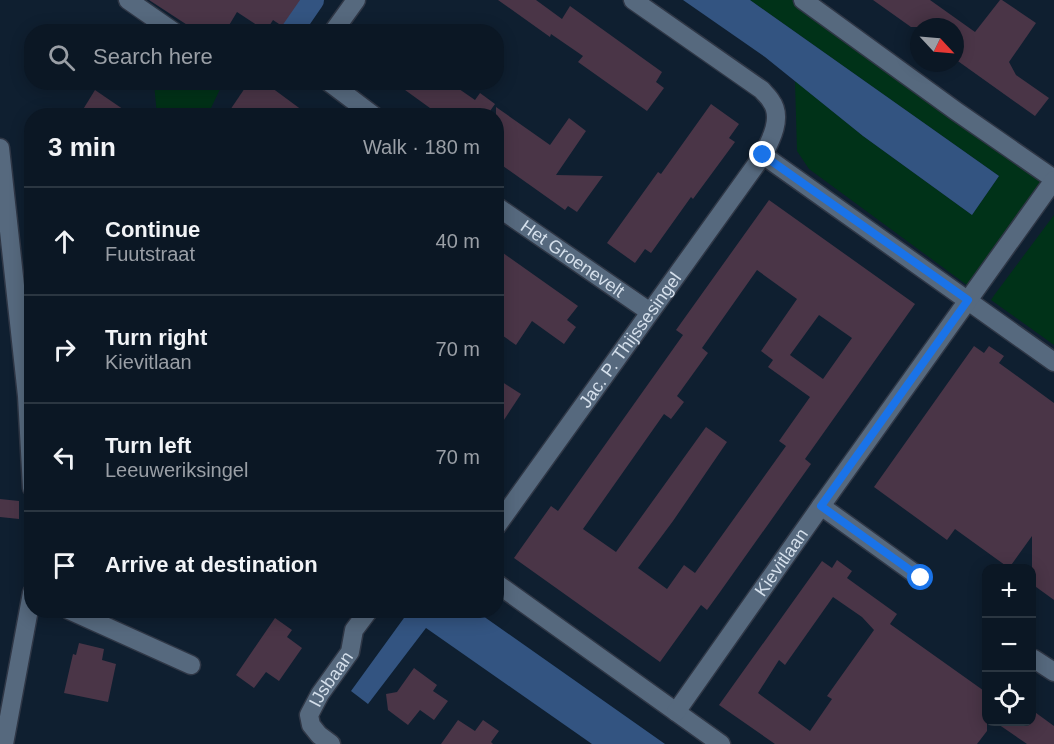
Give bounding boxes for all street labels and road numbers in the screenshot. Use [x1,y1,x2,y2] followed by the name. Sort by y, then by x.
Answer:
[517,216,628,301] street label: Het Groenevelt
[575,269,685,412] street label: Jac. P. Thijssesingel
[751,525,812,600] street label: Kievitlaan
[305,648,357,710] street label: IJsbaan

